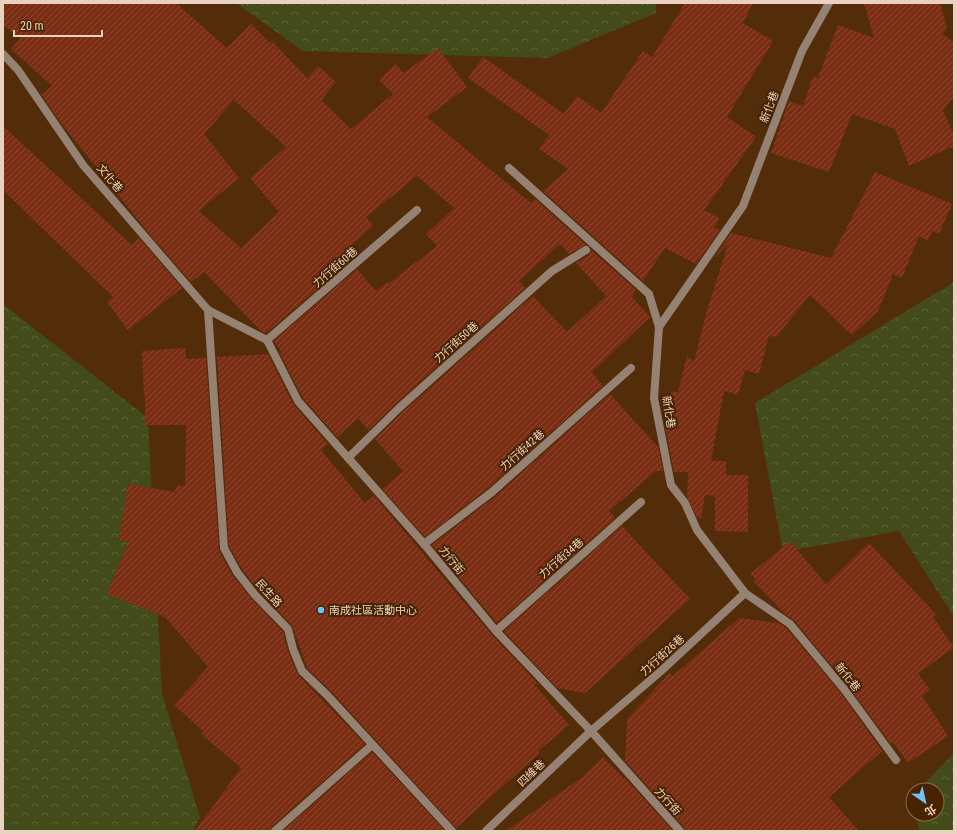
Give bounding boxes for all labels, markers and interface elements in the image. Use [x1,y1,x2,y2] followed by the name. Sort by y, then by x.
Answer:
[14,12,102,38] scale bar
[20,19,44,33] text: 20 m
[757,89,781,125] street label: 新化巷
[94,162,125,195] street label: 文化巷
[310,244,360,290] street label: 力行街60巷
[432,319,481,366] street label: 力行街50巷
[660,395,678,429] street label: 新化巷
[498,427,547,474] street label: 力行街42巷
[536,535,586,581] street label: 力行街34巷
[436,543,467,577] street label: 力行街
[253,577,284,610] street label: 民生路
[329,604,417,617] place label: 南成社區活動中心
[316,605,326,615] marker: 南成社區活動中心
[638,632,687,679] street label: 力行街26巷
[832,660,863,694] street label: 新化巷
[515,757,548,789] street label: 四維巷
[905,782,945,822] north arrow
[652,785,683,818] street label: 力行街
[922,801,939,818] text: 北

